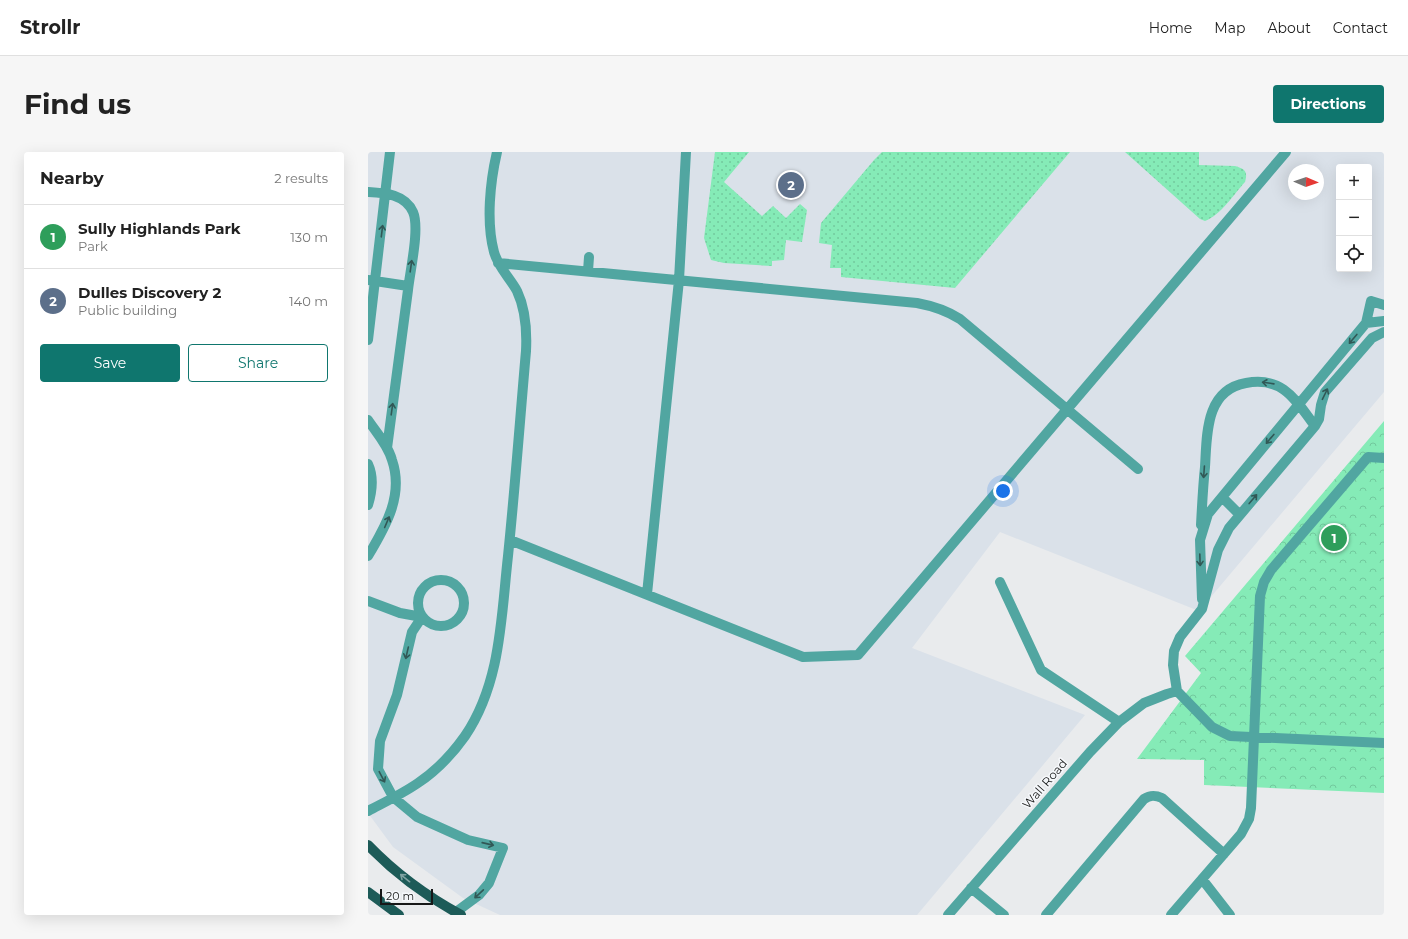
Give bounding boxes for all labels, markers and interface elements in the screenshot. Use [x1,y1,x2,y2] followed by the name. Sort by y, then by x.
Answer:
[20,16,81,39] text: Strollr
[1149,19,1192,37] text: Home
[1214,19,1245,37] text: Map
[1267,19,1311,37] text: About
[1333,19,1388,37] text: Contact
[1273,85,1384,123] button: Directions
[24,87,131,121] text: Find us
[1288,164,1324,200] north arrow
[1336,164,1372,272] map controls
[1336,164,1372,200] button: +
[40,168,104,188] text: Nearby
[274,170,328,186] text: 2 results
[778,170,804,200] pin: 2
[1336,200,1372,236] button: −
[78,219,241,238] text: Sully Highlands Park
[378,225,385,238] one-way arrow
[50,229,56,245] text: 1
[290,229,328,245] text: 130 m
[1336,236,1372,272] button: locate
[78,238,108,254] text: Park
[407,260,415,273] one-way arrow
[78,283,221,302] text: Dulles Discovery 2
[49,293,57,309] text: 2
[289,293,328,309] text: 140 m
[78,302,177,318] text: Public building
[1348,334,1357,344] one-way arrow
[40,344,180,382] button: Save
[188,344,328,382] button: Share
[1262,379,1275,387] one-way arrow
[1322,388,1329,400] one-way arrow
[388,403,396,416] one-way arrow
[1266,434,1274,445] one-way arrow
[1201,465,1208,478] one-way arrow
[993,481,1013,501] your location
[1249,494,1258,505] one-way arrow
[384,517,391,529] one-way arrow
[1321,523,1347,553] pin: 1
[1197,553,1204,566] one-way arrow
[403,646,410,659] one-way arrow
[1019,756,1070,812] street label: Wall Road
[379,771,387,783] one-way arrow
[481,841,494,849] one-way arrow
[399,874,410,883] one-way arrow
[380,887,433,906] scale bar
[386,889,414,903] text: 20 m
[474,889,484,899] one-way arrow

